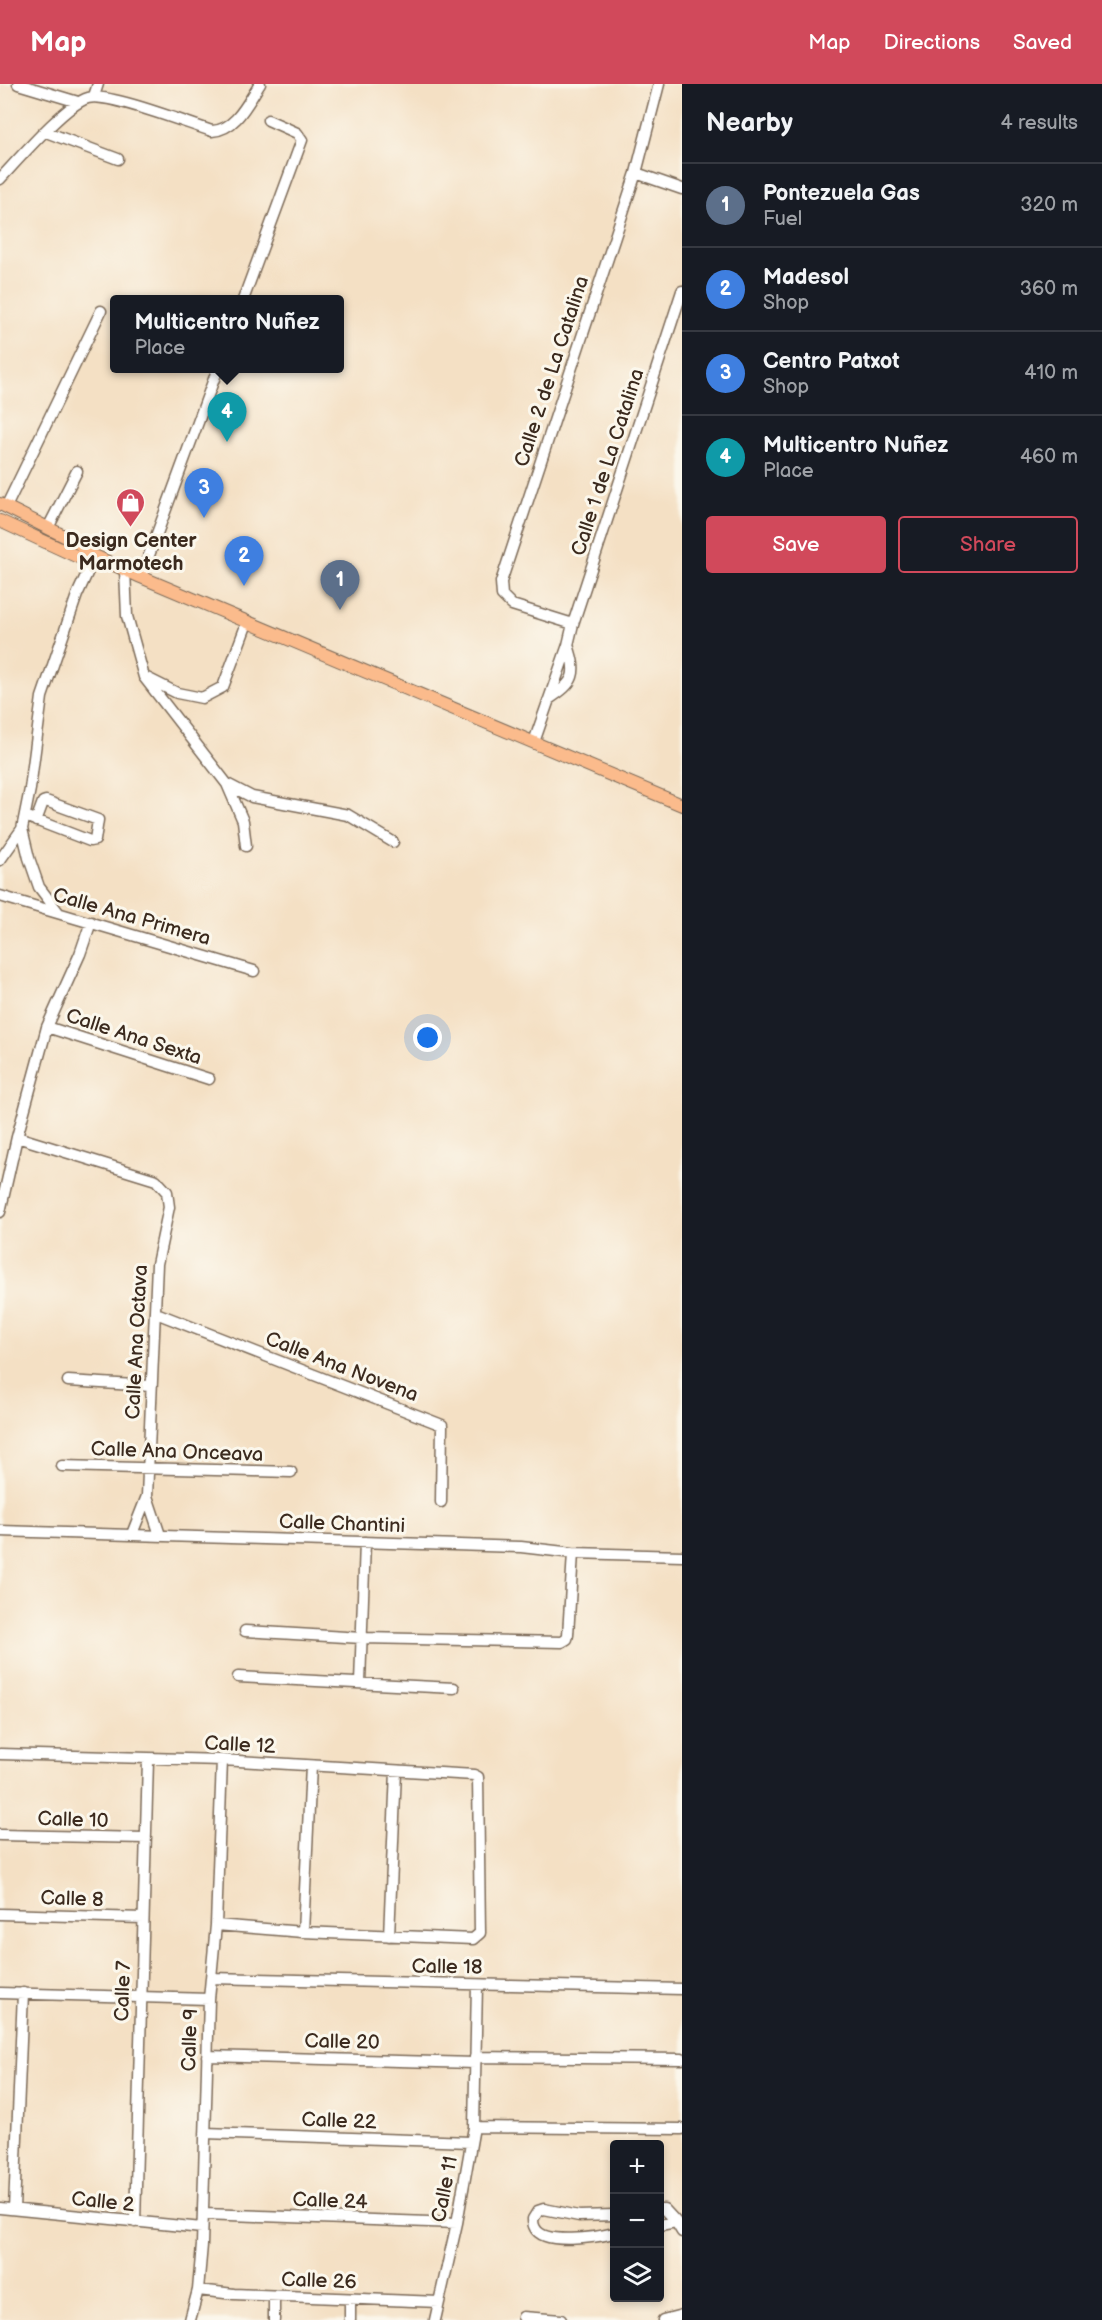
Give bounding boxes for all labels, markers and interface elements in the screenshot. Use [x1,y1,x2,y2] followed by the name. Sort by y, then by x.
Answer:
[30,26,86,59] text: Map
[808,30,851,55] text: Map
[884,30,980,55] text: Directions
[1013,30,1072,55] text: Saved
[706,108,793,139] text: Nearby
[1000,111,1078,135] text: 4 results
[763,180,920,207] text: Pontezuela Gas
[721,193,730,217] text: 1
[1020,193,1078,217] text: 320 m
[763,207,802,231] text: Fuel
[763,264,849,291] text: Madesol
[510,273,594,470] street label: Calle 2 de La Catalina
[720,277,731,301] text: 2
[1020,277,1078,301] text: 360 m
[763,291,809,315] text: Shop
[110,295,344,373] popup
[134,309,320,336] text: Multicentro Nuñez
[134,336,185,360] text: Place
[763,348,900,375] text: Centro Patxot
[720,361,731,385] text: 3
[1024,361,1078,385] text: 410 m
[566,366,650,559] street label: Calle 1 de La Catalina
[763,375,809,399] text: Shop
[208,392,246,442] pin: 4
[763,432,948,459] text: Multicentro Nuñez
[720,445,731,469] text: 4
[1020,445,1078,469] text: 460 m
[763,459,814,483] text: Place
[184,468,224,518] pin: 3
[115,486,147,528] shop icon: Design Center Marmotech
[706,516,886,573] button: Save
[898,516,1078,573] button: Share
[66,529,197,576] place label: Design Center Marmotech
[224,536,264,586] pin: 2
[320,560,360,610] pin: 1
[50,883,213,951] street label: Calle Ana Primera
[63,1004,205,1070] street label: Calle Ana Sexta
[413,1023,442,1052] your location
[121,1264,153,1420] street label: Calle Ana Octava
[262,1327,422,1407] street label: Calle Ana Novena
[90,1437,264,1467] street label: Calle Ana Onceava
[278,1510,405,1538] street label: Calle Chantini
[204,1731,276,1759] street label: Calle 12
[37,1807,109,1833] street label: Calle 10
[40,1886,104,1912] street label: Calle 8
[411,1954,483,1980] street label: Calle 18
[110,1960,136,2022] street label: Calle 7
[177,2008,203,2072] street label: Calle 9
[304,2029,380,2055] street label: Calle 20
[301,2108,377,2134] street label: Calle 22
[610,2140,664,2302] map controls
[610,2140,664,2194] button: +
[427,2154,463,2224] street label: Calle 11
[70,2187,136,2217] street label: Calle 2
[292,2188,368,2214] street label: Calle 24
[610,2194,664,2248] button: −
[610,2248,664,2302] button: layers
[281,2268,357,2294] street label: Calle 26

